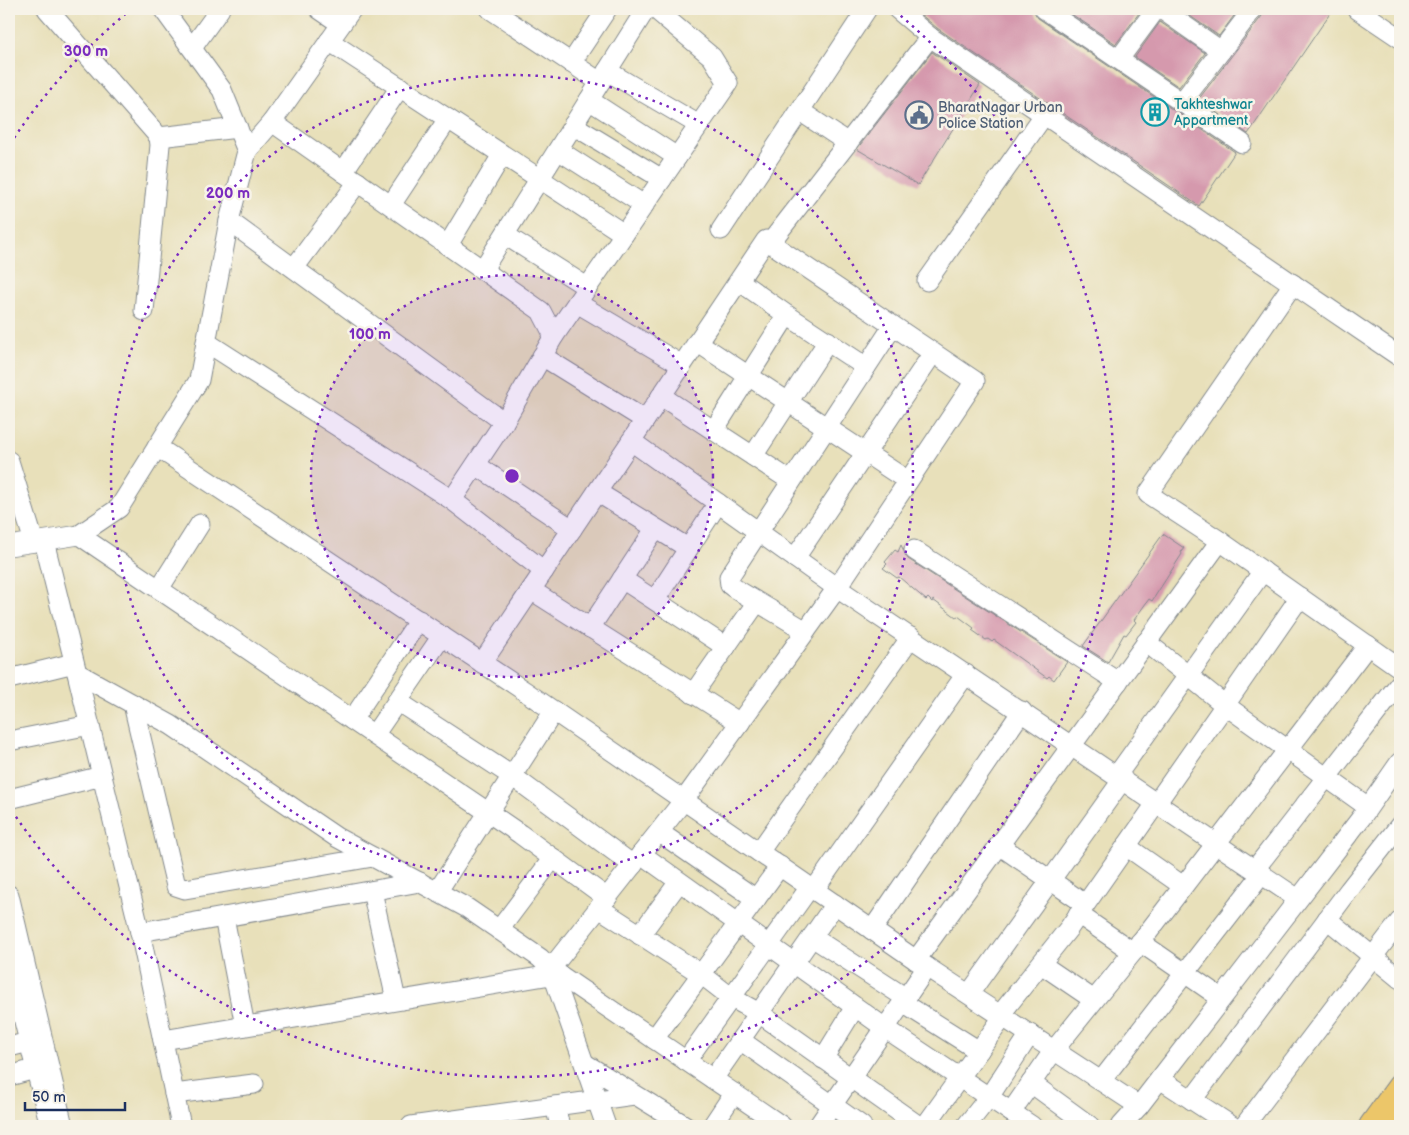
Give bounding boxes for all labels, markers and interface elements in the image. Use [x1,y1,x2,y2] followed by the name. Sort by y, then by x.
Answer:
[64,42,108,61] text: 300 m
[1174,96,1253,129] place label: Takhteshwar Appartment
[1140,97,1170,127] building icon: Takhteshwar Appartment
[938,99,1063,132] place label: BharatNagar Urban Police Station
[904,100,934,130] public building icon: BharatNagar Urban Police Station
[206,184,250,203] text: 200 m
[349,325,391,344] text: 100 m
[503,467,521,485] centre of rings
[25,1080,125,1112] scale bar
[32,1088,66,1107] text: 50 m

